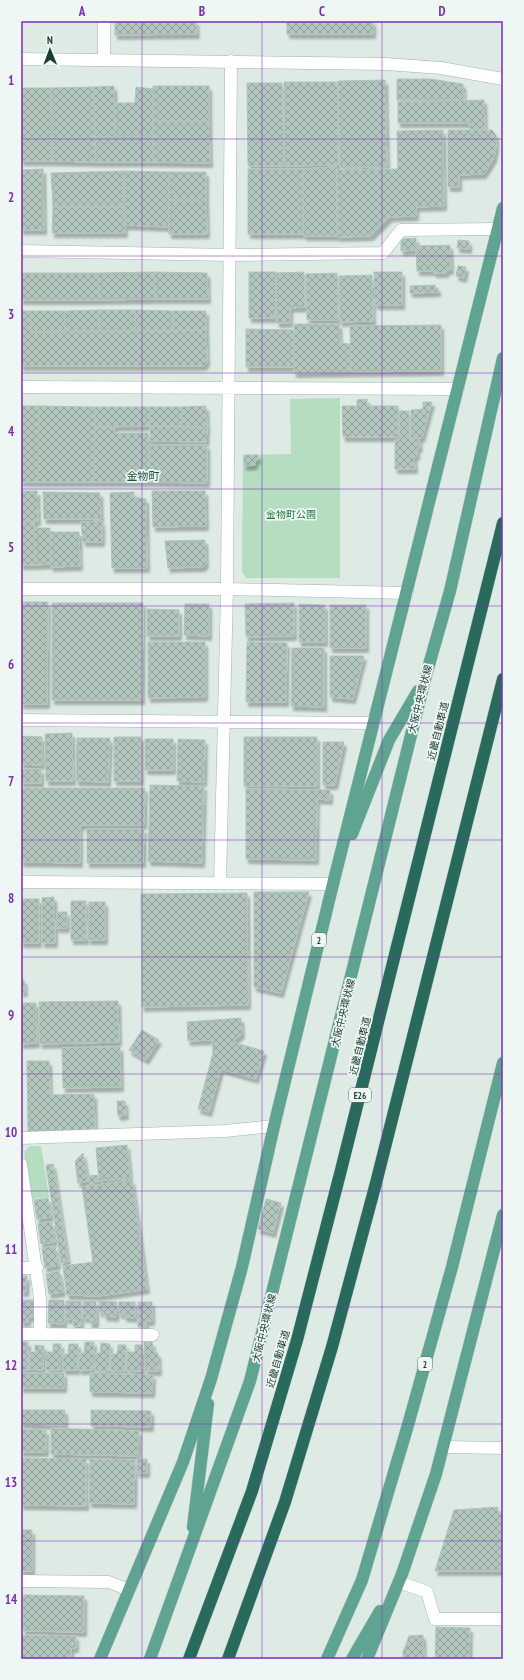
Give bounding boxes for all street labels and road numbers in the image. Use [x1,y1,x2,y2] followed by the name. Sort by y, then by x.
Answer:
[405,663,435,735] street label: 大阪中央環状線
[424,700,452,762] street label: 近畿自動車道
[312,933,326,947] road number: 2
[328,977,358,1049] street label: 大阪中央環状線
[346,1015,374,1077] street label: 近畿自動車道
[349,1088,371,1102] road number: E26
[249,1292,279,1364] street label: 大阪中央環状線
[263,1328,293,1390] street label: 近畿自動車道
[418,1357,432,1371] road number: 2

